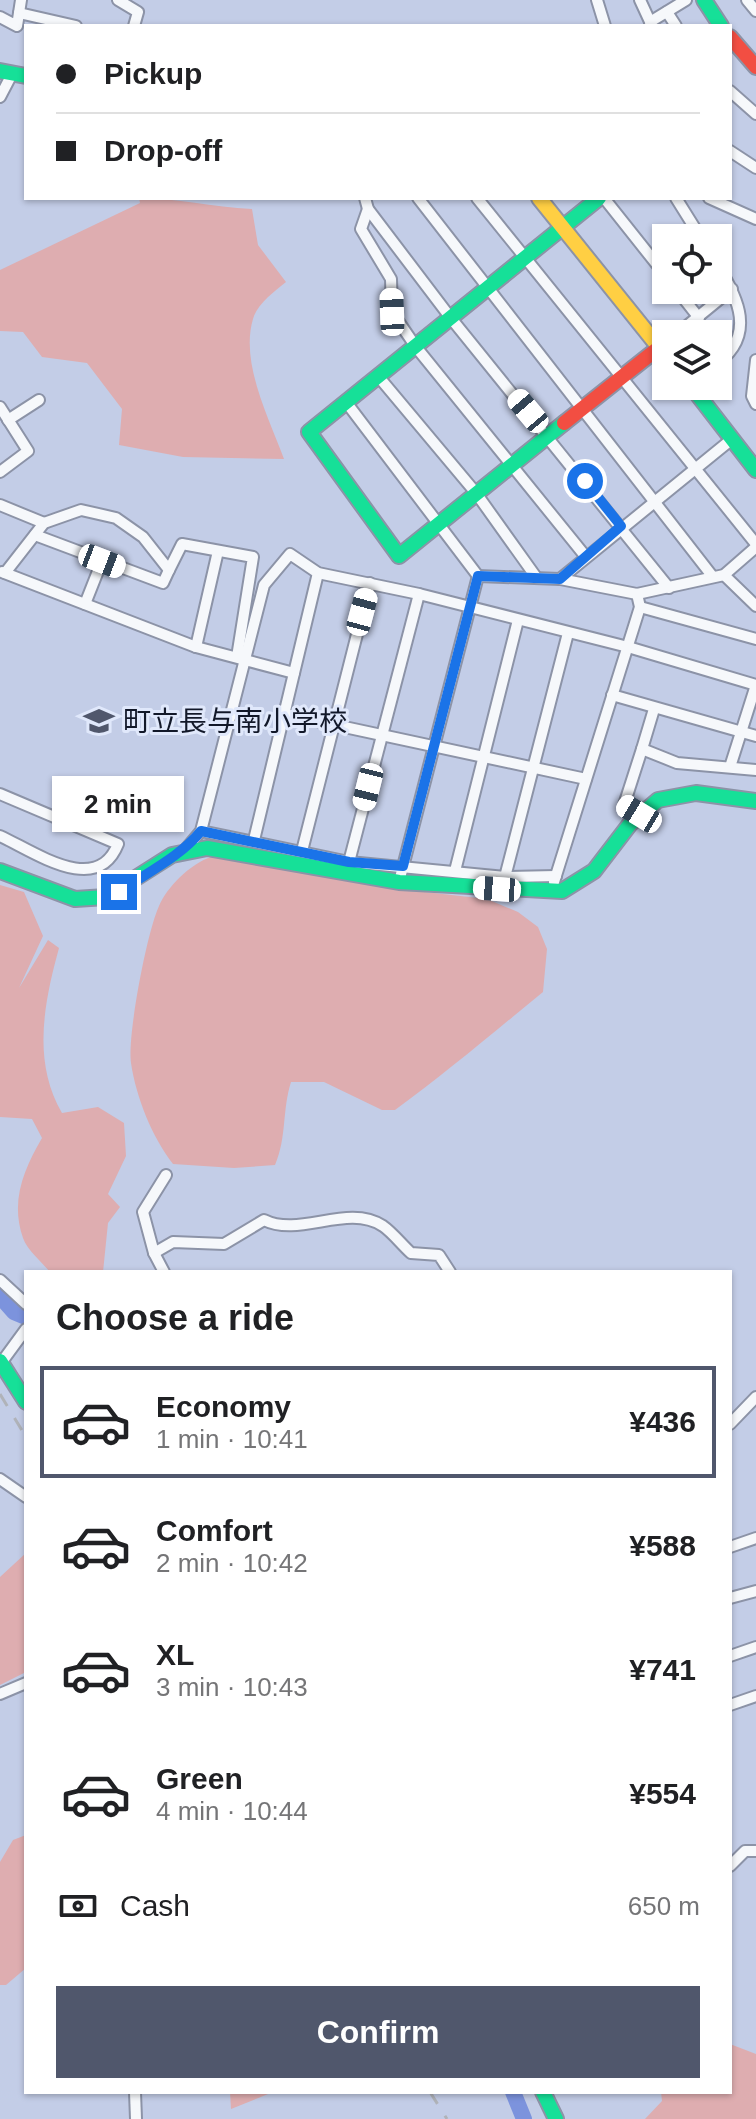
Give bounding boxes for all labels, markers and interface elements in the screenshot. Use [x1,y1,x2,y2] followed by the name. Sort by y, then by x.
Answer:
[104,57,202,90] text: Pickup
[104,134,222,167] text: Drop-off
[652,224,732,400] map controls
[652,224,732,304] button: locate
[379,288,405,336] car
[652,320,732,400] button: layers
[503,385,553,437] car
[567,463,603,499] route start
[75,541,129,581] car
[344,586,380,638] car
[82,704,116,738] school or university icon: 町立長与南小学校
[123,706,347,737] place label: 町立長与南小学校
[351,761,385,813] car
[53,776,185,832] callout: 2 min
[84,789,152,819] text: 2 min
[612,791,666,837] car
[101,874,137,910] route end
[472,875,522,903] car
[56,1297,294,1338] text: Choose a ride
[60,1386,132,1458] icon: car
[156,1390,291,1423] text: Economy
[629,1405,696,1438] text: ¥436
[156,1424,308,1454] text: 1 min · 10:41
[60,1510,132,1582] icon: car
[156,1514,273,1547] text: Comfort
[629,1529,696,1562] text: ¥588
[156,1548,308,1578] text: 2 min · 10:42
[60,1634,132,1706] icon: car
[156,1638,194,1671] text: XL
[629,1653,696,1686] text: ¥741
[156,1672,308,1702] text: 3 min · 10:43
[60,1758,132,1830] icon: car
[156,1762,243,1795] text: Green
[629,1777,696,1810] text: ¥554
[156,1796,308,1826] text: 4 min · 10:44
[56,1884,100,1928] icon: cash
[120,1889,190,1922] text: Cash
[628,1891,700,1921] text: 650 m
[56,1986,700,2078] button: Confirm

